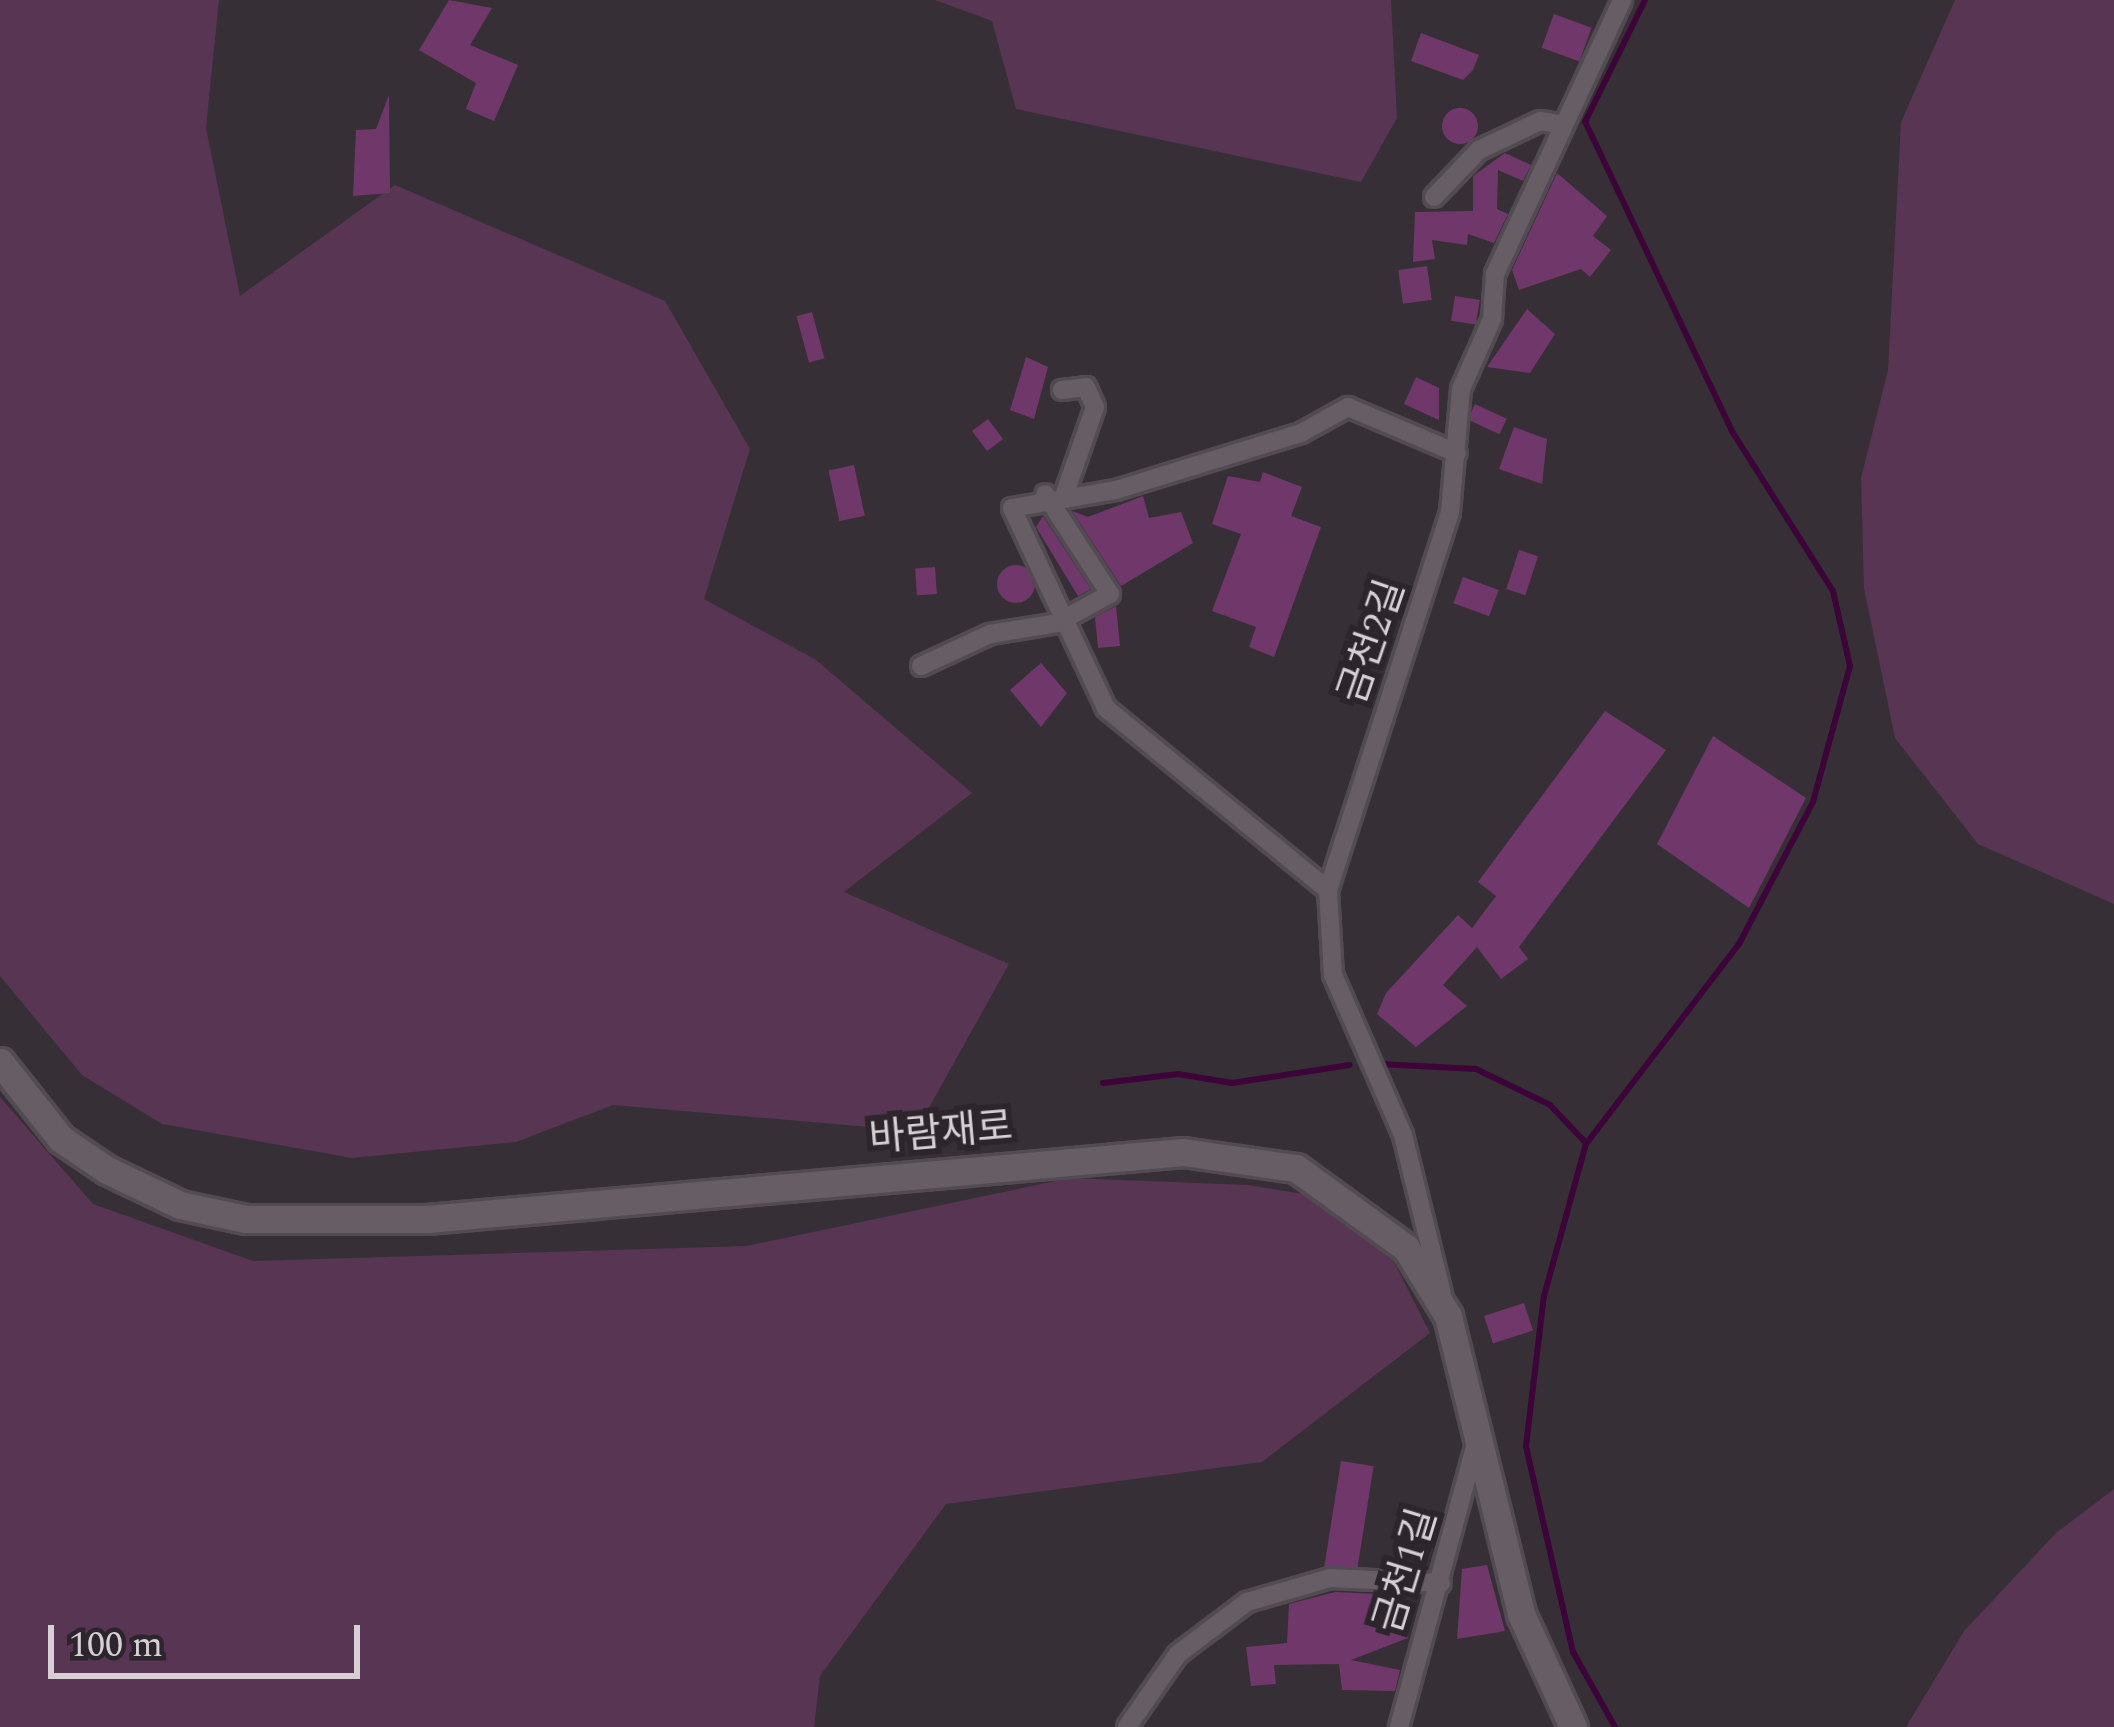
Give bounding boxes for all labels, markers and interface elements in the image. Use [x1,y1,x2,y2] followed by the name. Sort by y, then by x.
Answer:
[1330,574,1416,710] street label: 금천2길
[867,1104,1015,1164] street label: 바람재로
[1366,1503,1448,1639] street label: 금천1길
[54,1601,366,1675] scale bar
[69,1618,163,1673] text: 100 m

